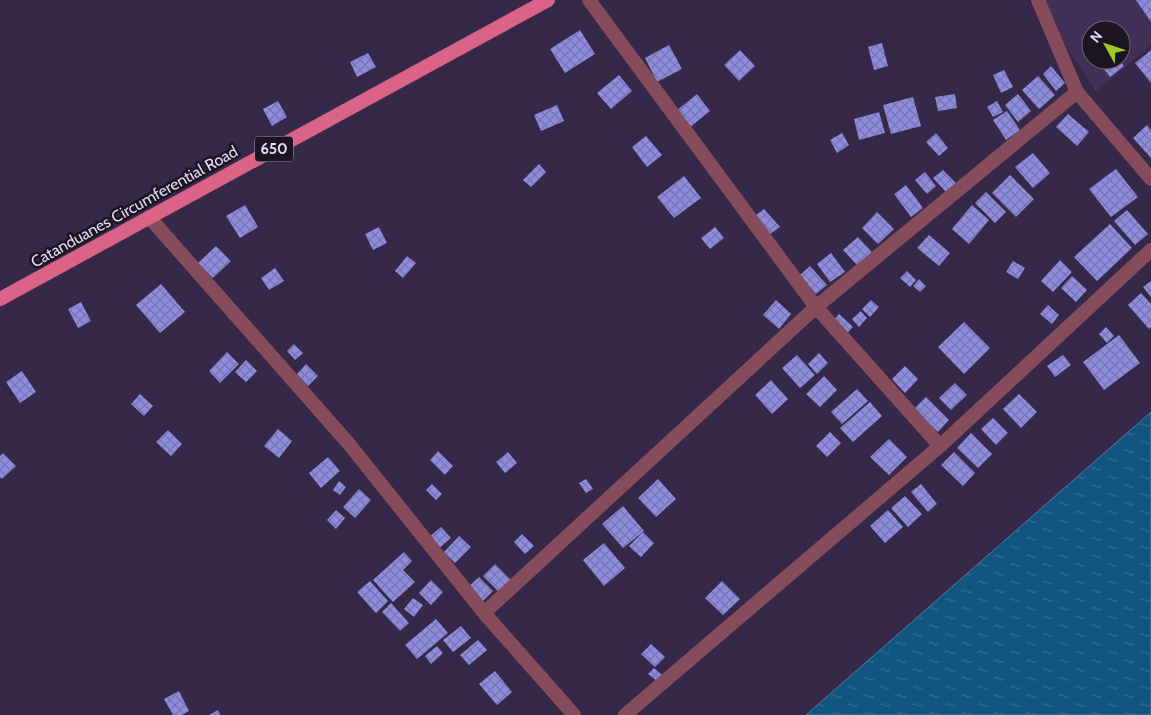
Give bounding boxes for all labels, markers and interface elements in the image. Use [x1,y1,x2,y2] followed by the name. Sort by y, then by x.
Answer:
[1081,20,1131,70] north arrow
[1086,27,1106,46] text: N
[255,136,293,162] road number: 650
[27,141,241,271] street label: Catanduanes Circumferential Road

